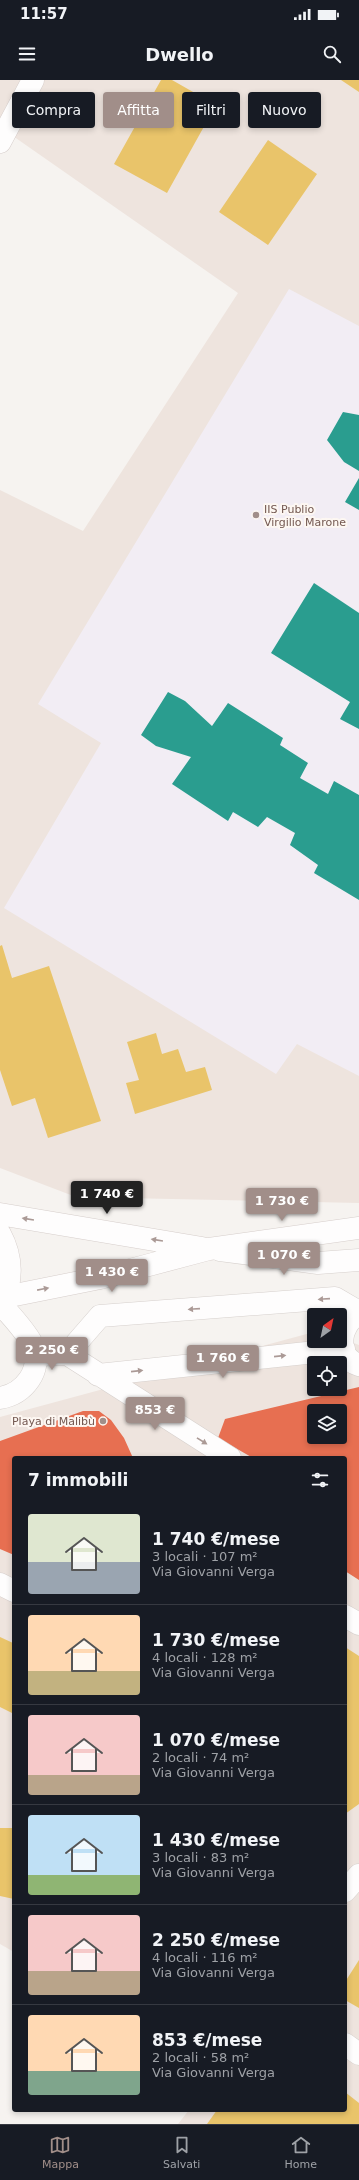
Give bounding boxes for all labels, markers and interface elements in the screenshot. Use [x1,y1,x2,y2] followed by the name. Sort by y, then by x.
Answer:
[20,5,68,23] text: 11:57
[16,43,38,65] icon: menu
[321,43,343,65] icon: search
[145,44,214,65] text: Dwello
[12,92,95,128] chip: Compra
[103,92,174,128] chip: Affitta
[182,92,240,128] chip: Filtri
[248,92,321,128] chip: Nuovo
[264,503,346,529] place label: IIS Publio Virgilio Marone
[251,510,261,520] marker: IIS Publio Virgilio Marone
[70,1181,144,1215] pin: 1 740 €
[80,1186,134,1201] text: 1 740 €
[245,1188,319,1222] pin: 1 730 €
[255,1193,309,1208] text: 1 730 €
[22,1216,35,1222] one-way arrow
[151,1237,163,1243] one-way arrow
[247,1242,321,1276] pin: 1 070 €
[257,1247,311,1262] text: 1 070 €
[75,1259,149,1293] pin: 1 430 €
[85,1264,139,1279] text: 1 430 €
[37,1286,49,1292] one-way arrow
[318,1295,330,1302] one-way arrow
[188,1305,200,1312] one-way arrow
[307,1308,347,1348] north arrow
[307,1308,347,1444] map controls
[15,1337,89,1371] pin: 2 250 €
[25,1342,79,1357] text: 2 250 €
[186,1345,260,1379] pin: 1 760 €
[196,1350,250,1365] text: 1 760 €
[274,1353,286,1359] one-way arrow
[307,1356,347,1396] button: locate
[131,1368,143,1374] one-way arrow
[127,1397,183,1431] pin: 853 €
[135,1402,175,1417] text: 853 €
[307,1404,347,1444] button: layers
[12,1415,95,1428] place label: Playa di Malibù
[98,1416,108,1426] marker: Playa di Malibù
[196,1437,208,1444] one-way arrow
[309,1469,331,1491] icon: filters
[28,1470,128,1490] text: 7 immobili
[152,1529,280,1549] text: 1 740 €/mese
[60,1530,108,1578] icon: home
[152,1549,258,1564] text: 3 locali · 107 m²
[152,1564,275,1579] text: Via Giovanni Verga
[152,1630,280,1650] text: 1 730 €/mese
[60,1631,108,1679] icon: home
[152,1650,258,1665] text: 4 locali · 128 m²
[152,1665,275,1680] text: Via Giovanni Verga
[152,1730,280,1750] text: 1 070 €/mese
[60,1731,108,1779] icon: home
[152,1750,249,1765] text: 2 locali · 74 m²
[152,1765,275,1780] text: Via Giovanni Verga
[152,1830,280,1850] text: 1 430 €/mese
[60,1831,108,1879] icon: home
[152,1850,249,1865] text: 3 locali · 83 m²
[152,1865,275,1880] text: Via Giovanni Verga
[152,1930,280,1950] text: 2 250 €/mese
[60,1931,108,1979] icon: home
[152,1950,258,1965] text: 4 locali · 116 m²
[152,1965,275,1980] text: Via Giovanni Verga
[152,2030,262,2050] text: 853 €/mese
[60,2031,108,2079] icon: home
[152,2050,249,2065] text: 2 locali · 58 m²
[152,2065,275,2080] text: Via Giovanni Verga
[42,2134,79,2171] tab: Mappa
[163,2134,200,2171] tab: Salvati
[284,2134,317,2171] tab: Home

